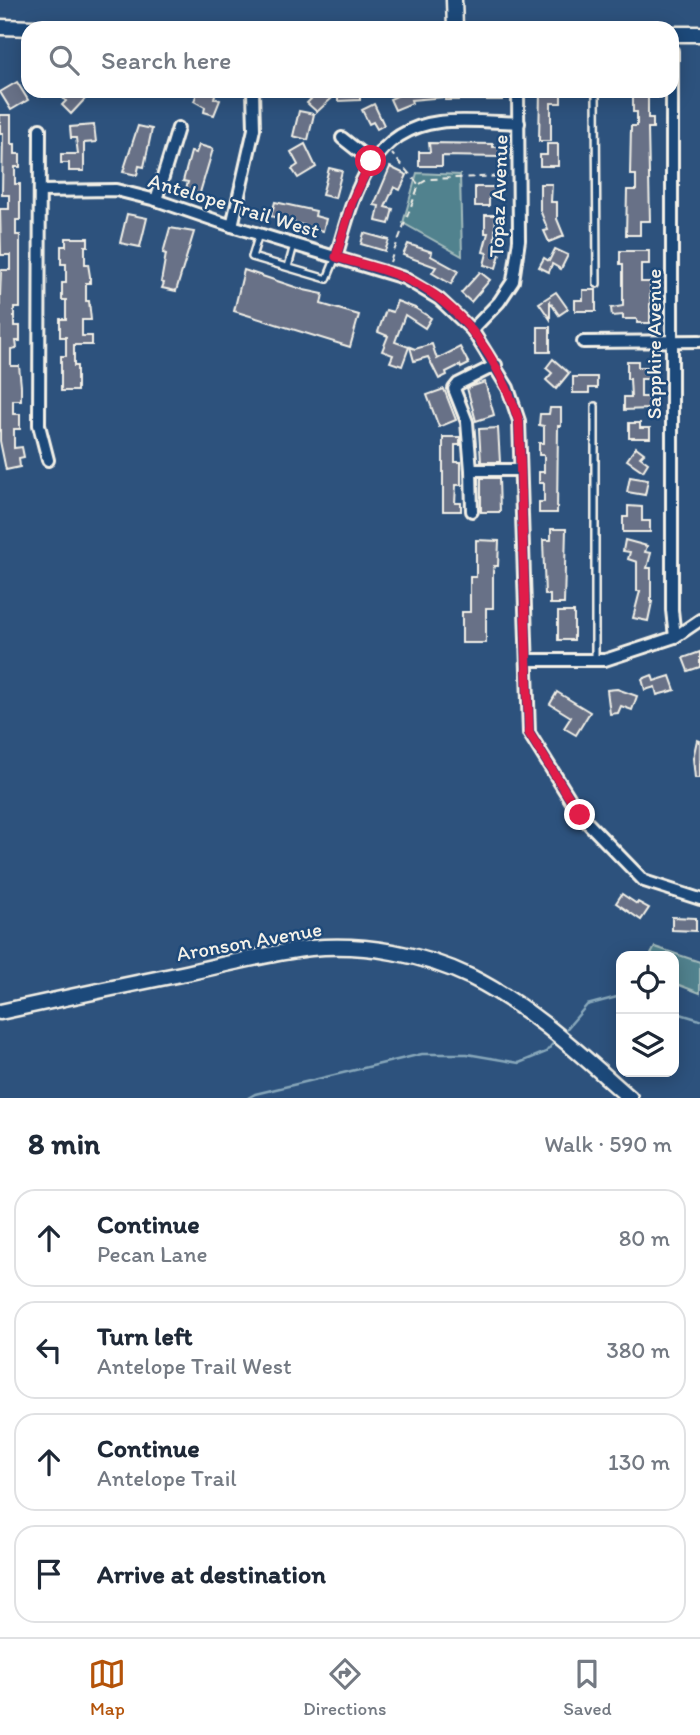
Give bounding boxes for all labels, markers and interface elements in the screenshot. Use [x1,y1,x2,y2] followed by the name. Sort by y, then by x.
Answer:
[21,21,679,98] search box
[45,41,83,79] icon: search
[101,44,231,76] text: Search here
[483,134,513,258] street label: Topaz Avenue
[355,145,386,176] route start
[145,167,323,243] street label: Antelope Trail West
[641,269,666,419] street label: Sapphire Avenue
[564,799,595,830] route end
[174,916,324,966] street label: Aronson Avenue
[616,951,679,1077] map controls
[616,951,679,1014] button: locate
[616,1014,679,1077] button: layers
[28,1125,100,1162] text: 8 min
[544,1130,672,1158] text: Walk · 590 m
[97,1208,200,1240] text: Continue
[30,1219,68,1257] icon: ahead
[619,1224,670,1252] text: 80 m
[97,1240,208,1268] text: Pecan Lane
[97,1320,193,1352] text: Turn left
[30,1331,68,1369] icon: left
[606,1336,670,1364] text: 380 m
[97,1352,292,1380] text: Antelope Trail West
[97,1432,200,1464] text: Continue
[30,1443,68,1481] icon: ahead
[608,1448,670,1476] text: 130 m
[97,1464,237,1492] text: Antelope Trail
[30,1555,68,1593] icon: arrive
[97,1558,326,1590] text: Arrive at destination
[88,1655,126,1720] tab: Map
[303,1655,387,1720] tab: Directions
[563,1655,612,1720] tab: Saved

